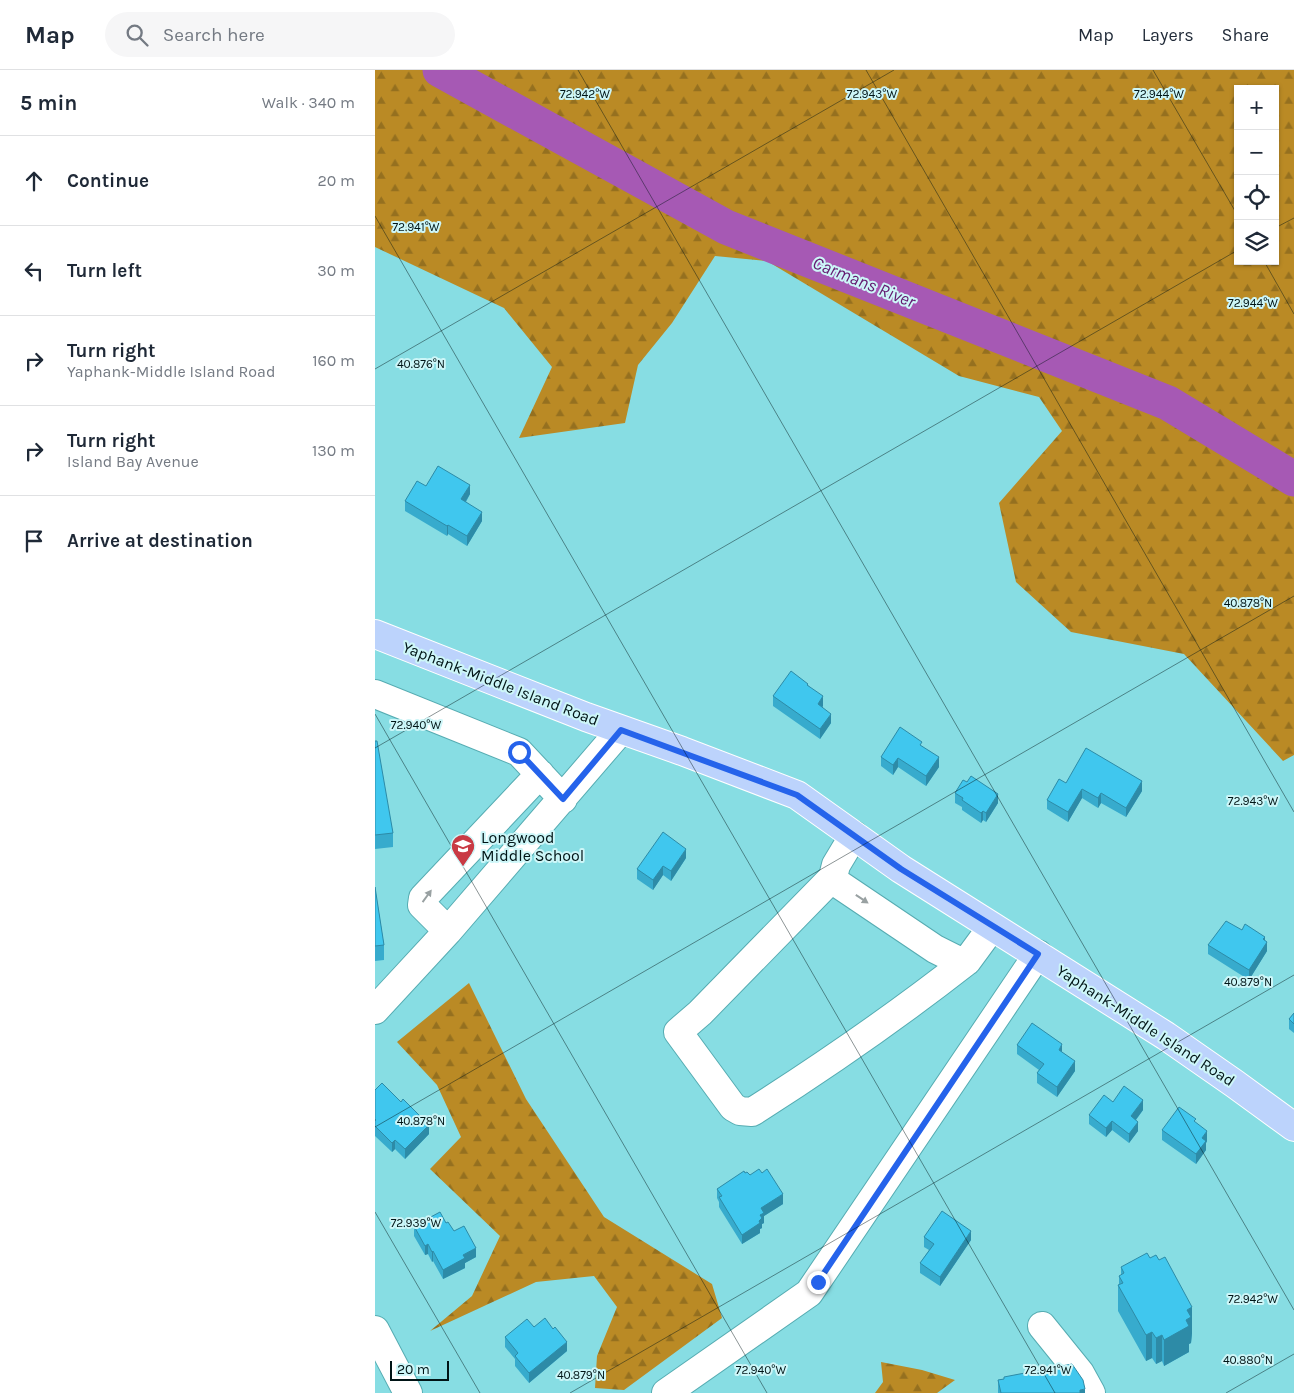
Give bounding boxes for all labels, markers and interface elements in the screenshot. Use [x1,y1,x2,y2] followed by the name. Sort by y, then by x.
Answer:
[105,12,455,57] search box
[25,21,75,49] text: Map
[123,21,151,49] icon: search
[163,24,265,46] text: Search here
[1078,24,1114,46] text: Map
[1142,24,1194,46] text: Layers
[1222,24,1269,46] text: Share
[1234,85,1279,265] map controls
[1234,85,1279,130] button: +
[560,87,610,101] text: 72.942°W
[847,87,897,101] text: 72.943°W
[1134,87,1184,101] text: 72.944°W
[20,91,77,115] text: 5 min
[262,93,355,112] text: Walk · 340 m
[1234,130,1279,175] button: −
[20,167,48,195] icon: ahead
[67,170,149,192] text: Continue
[317,171,355,190] text: 20 m
[1234,175,1279,220] button: locate
[392,220,440,234] text: 72.941°W
[1234,220,1279,265] button: layers
[809,251,919,313] water label: Carmans River
[20,257,48,285] icon: left
[67,260,142,282] text: Turn left
[317,261,355,280] text: 30 m
[1228,296,1278,310] text: 72.944°W
[67,340,156,362] text: Turn right
[20,347,48,375] icon: right
[312,351,355,370] text: 160 m
[397,357,445,371] text: 40.876°N
[67,362,275,381] text: Yaphank-Middle Island Road
[67,430,156,452] text: Turn right
[20,437,48,465] icon: right
[312,441,355,460] text: 130 m
[67,452,199,471] text: Island Bay Avenue
[20,527,48,555] icon: arrive
[67,530,253,552] text: Arrive at destination
[1224,596,1272,610] text: 40.878°N
[400,637,602,730] street label: Yaphank-Middle Island Road
[391,718,441,732] text: 72.940°W
[508,741,531,764] route start
[1228,794,1278,808] text: 72.943°W
[481,828,584,865] place label: Longwood Middle School
[450,833,476,867] school or university icon: Longwood Middle School
[422,889,432,903] one-way arrow
[855,894,868,904] one-way arrow
[1053,961,1238,1090] street label: Yaphank-Middle Island Road
[1224,975,1272,989] text: 40.879°N
[397,1114,445,1128] text: 40.878°N
[391,1216,442,1230] text: 72.939°W
[807,1271,830,1294] route end
[1228,1292,1278,1306] text: 72.942°W
[1223,1353,1273,1367] text: 40.880°N
[390,1358,449,1381] scale bar
[397,1361,430,1378] text: 20 m
[736,1363,786,1377] text: 72.940°W
[1024,1363,1072,1377] text: 72.941°W
[557,1368,605,1382] text: 40.879°N

